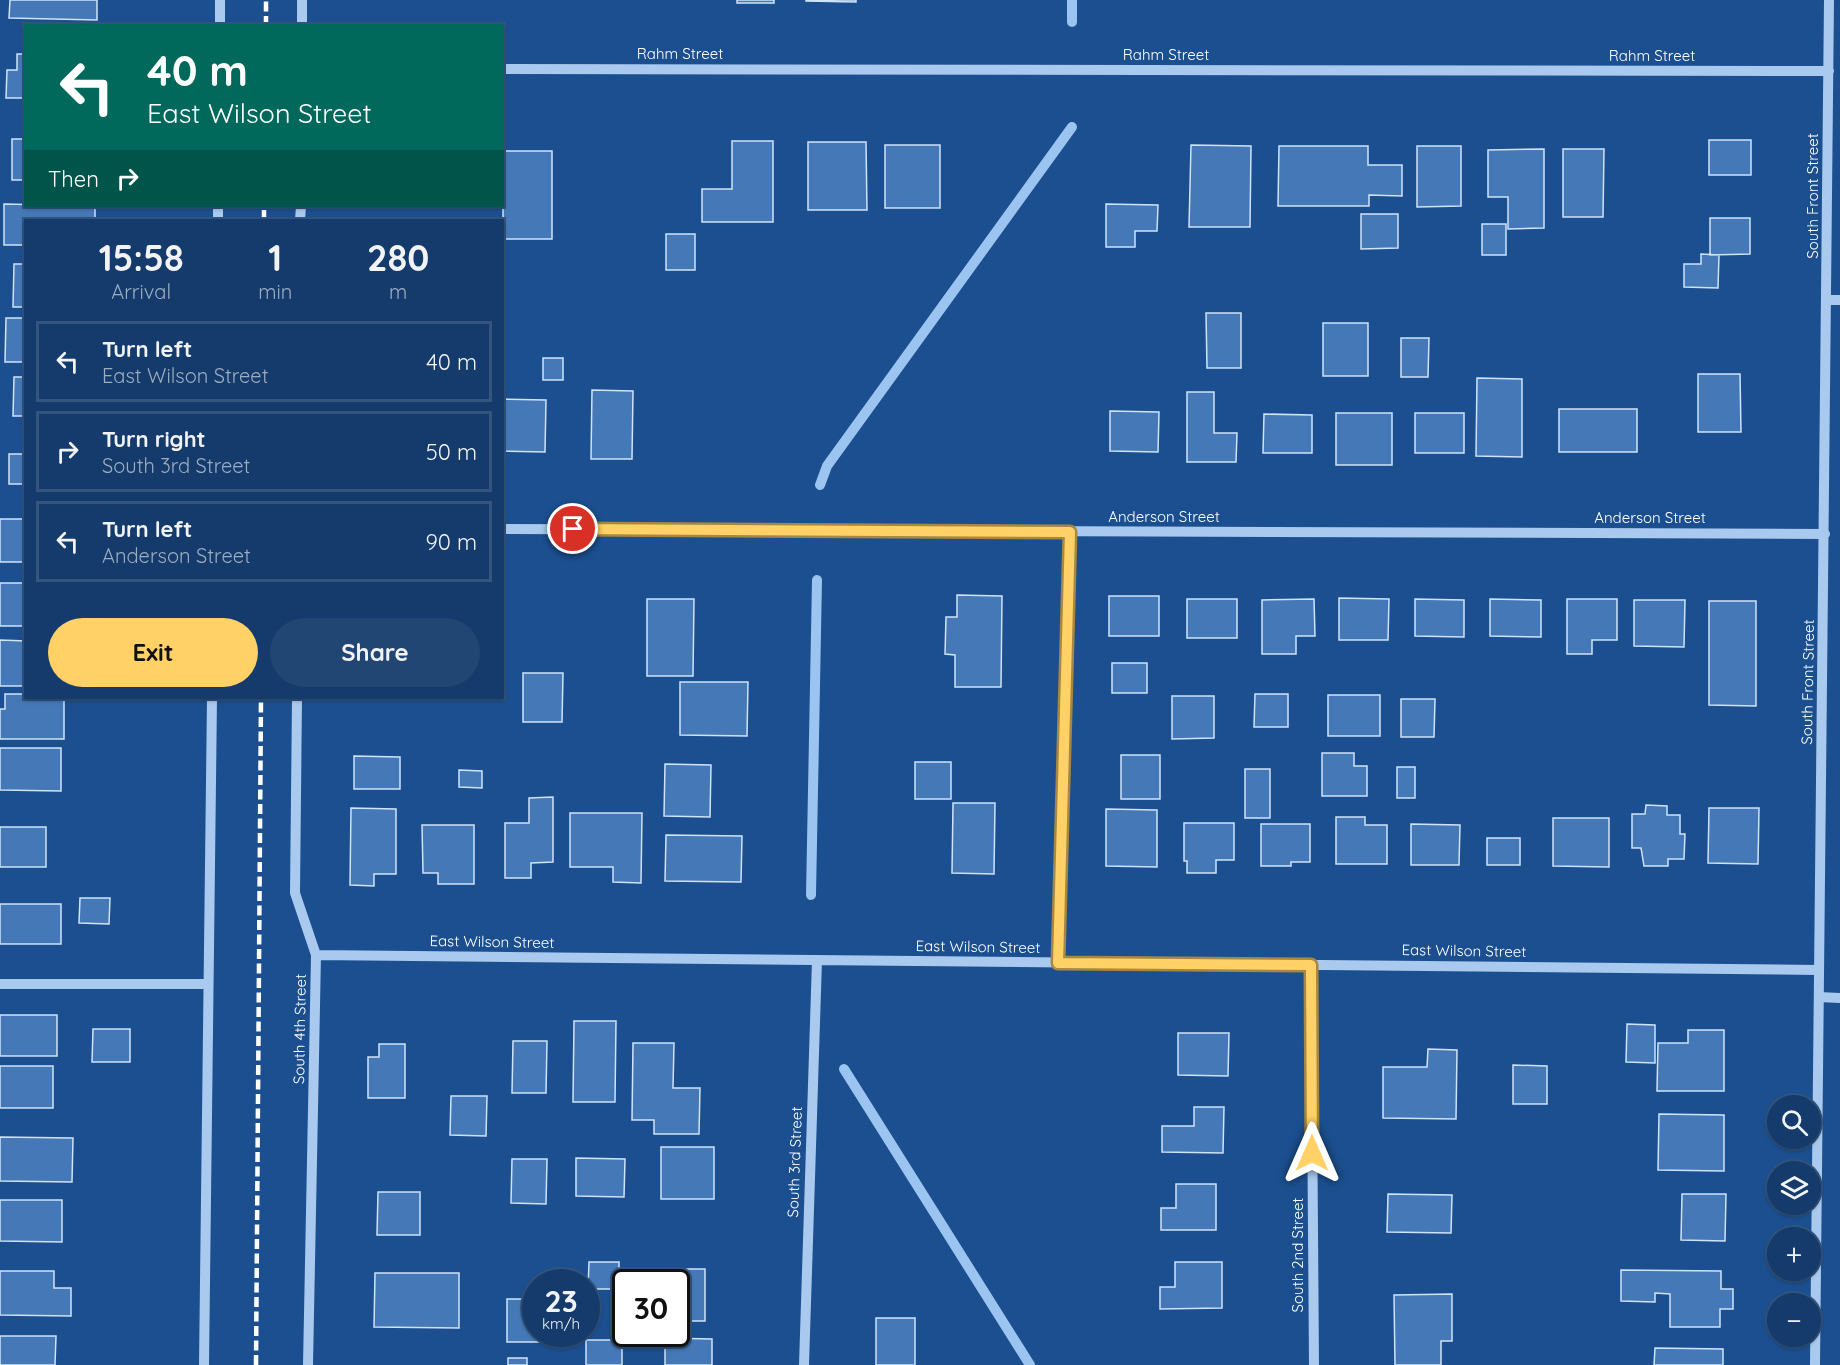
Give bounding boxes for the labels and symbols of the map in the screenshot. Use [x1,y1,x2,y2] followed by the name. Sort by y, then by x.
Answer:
[637,44,723,63] street label: Rahm Street
[1123,45,1209,64] street label: Rahm Street
[1609,46,1695,65] street label: Rahm Street
[1803,133,1822,259] street label: South Front Street
[547,503,598,554] pin
[1108,507,1220,526] street label: Anderson Street
[1594,508,1706,527] street label: Anderson Street
[1797,619,1818,745] street label: South Front Street
[429,931,555,952] street label: East Wilson Street
[915,936,1041,957] street label: East Wilson Street
[1401,940,1527,961] street label: East Wilson Street
[289,974,310,1084] street label: South 4th Street
[783,1106,806,1218] street label: South 3rd Street
[1280,1121,1344,1185] position arrow
[1288,1198,1307,1312] street label: South 2nd Street
[612,1269,690,1347] speed limit sign: 30

